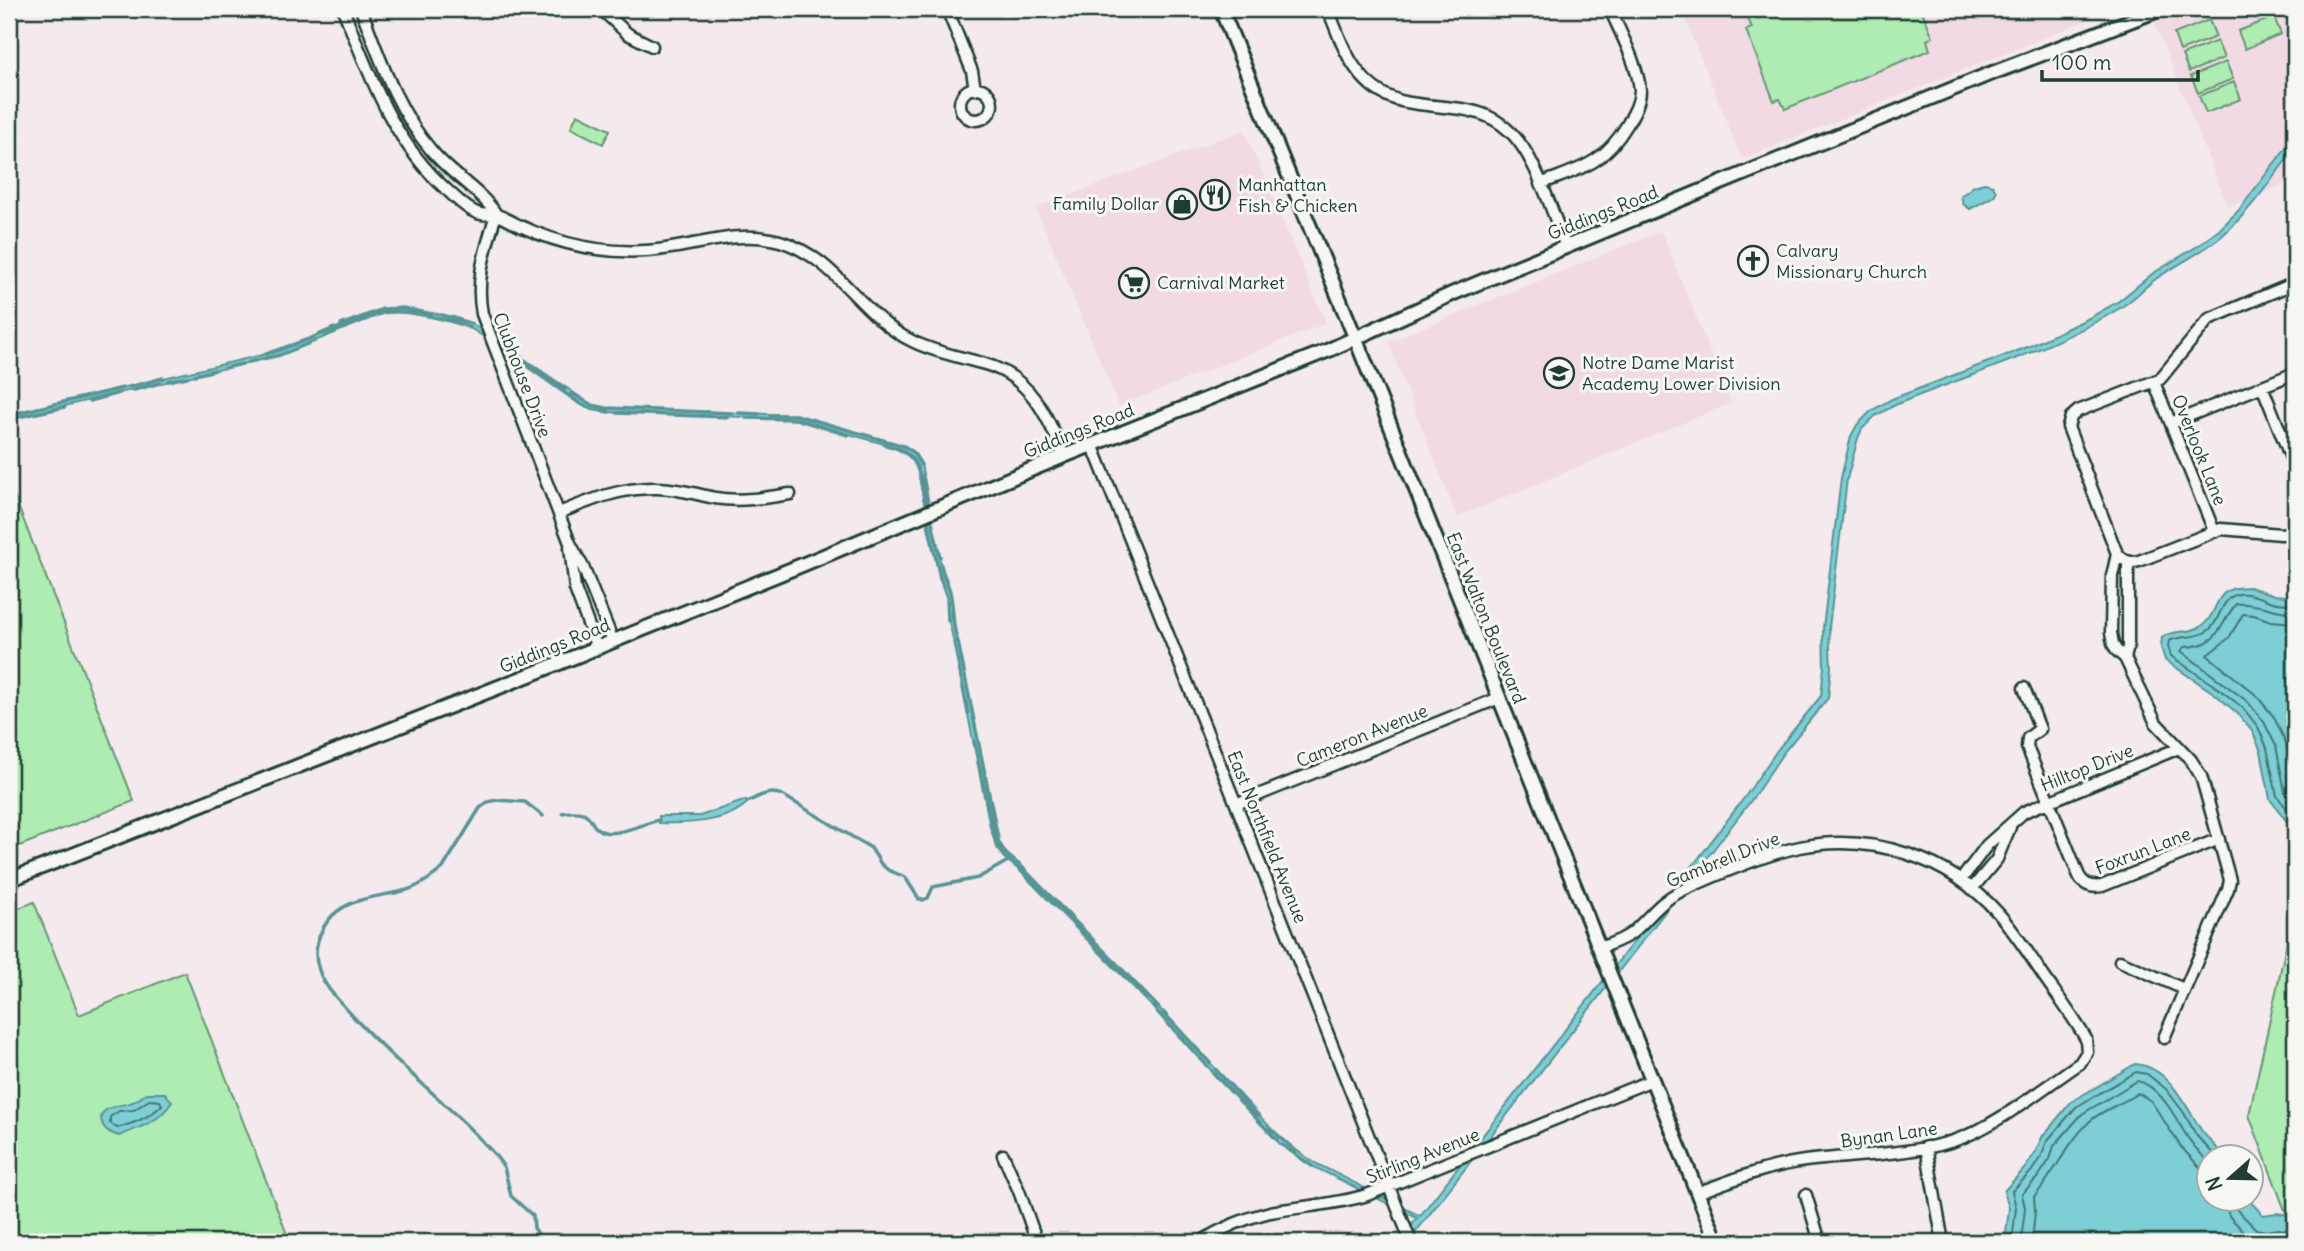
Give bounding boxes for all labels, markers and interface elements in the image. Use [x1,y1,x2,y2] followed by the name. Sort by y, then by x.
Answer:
[2042,38,2197,82] scale bar
[2052,49,2111,76] text: 100 m
[1238,173,1358,217] place label: Manhattan Fish & Chicken
[1198,178,1232,212] restaurant icon: Manhattan Fish & Chicken
[1544,180,1662,245] street label: Giddings Road
[1165,187,1199,221] shop icon: Family Dollar
[1052,192,1160,215] place label: Family Dollar
[1776,239,1927,283] place label: Calvary Missionary Church
[1736,244,1770,278] church icon: Calvary Missionary Church
[1117,266,1151,300] supermarket icon: Carnival Market
[1157,271,1285,294] place label: Carnival Market
[488,309,557,441] street label: Clubhouse Drive
[1582,351,1781,395] place label: Notre Dame Marist Academy Lower Division
[1542,356,1576,390] school or university icon: Notre Dame Marist Academy Lower Division
[2167,391,2232,509] street label: Overlook Lane
[1020,398,1138,463] street label: Giddings Road
[1442,529,1532,707] street label: East Walton Boulevard
[496,613,614,678] street label: Giddings Road
[1293,699,1431,772] street label: Cameron Avenue
[2037,738,2137,797] street label: Hilltop Drive
[1222,747,1313,926] street label: East Northfield Avenue
[2092,822,2194,879] street label: Foxrun Lane
[1663,826,1783,893] street label: Gambrell Drive
[1839,1116,1939,1153] street label: Bynan Lane
[1363,1122,1483,1189] street label: Stirling Avenue
[2196,1142,2266,1212] north arrow
[2201,1174,2228,1194] text: N

